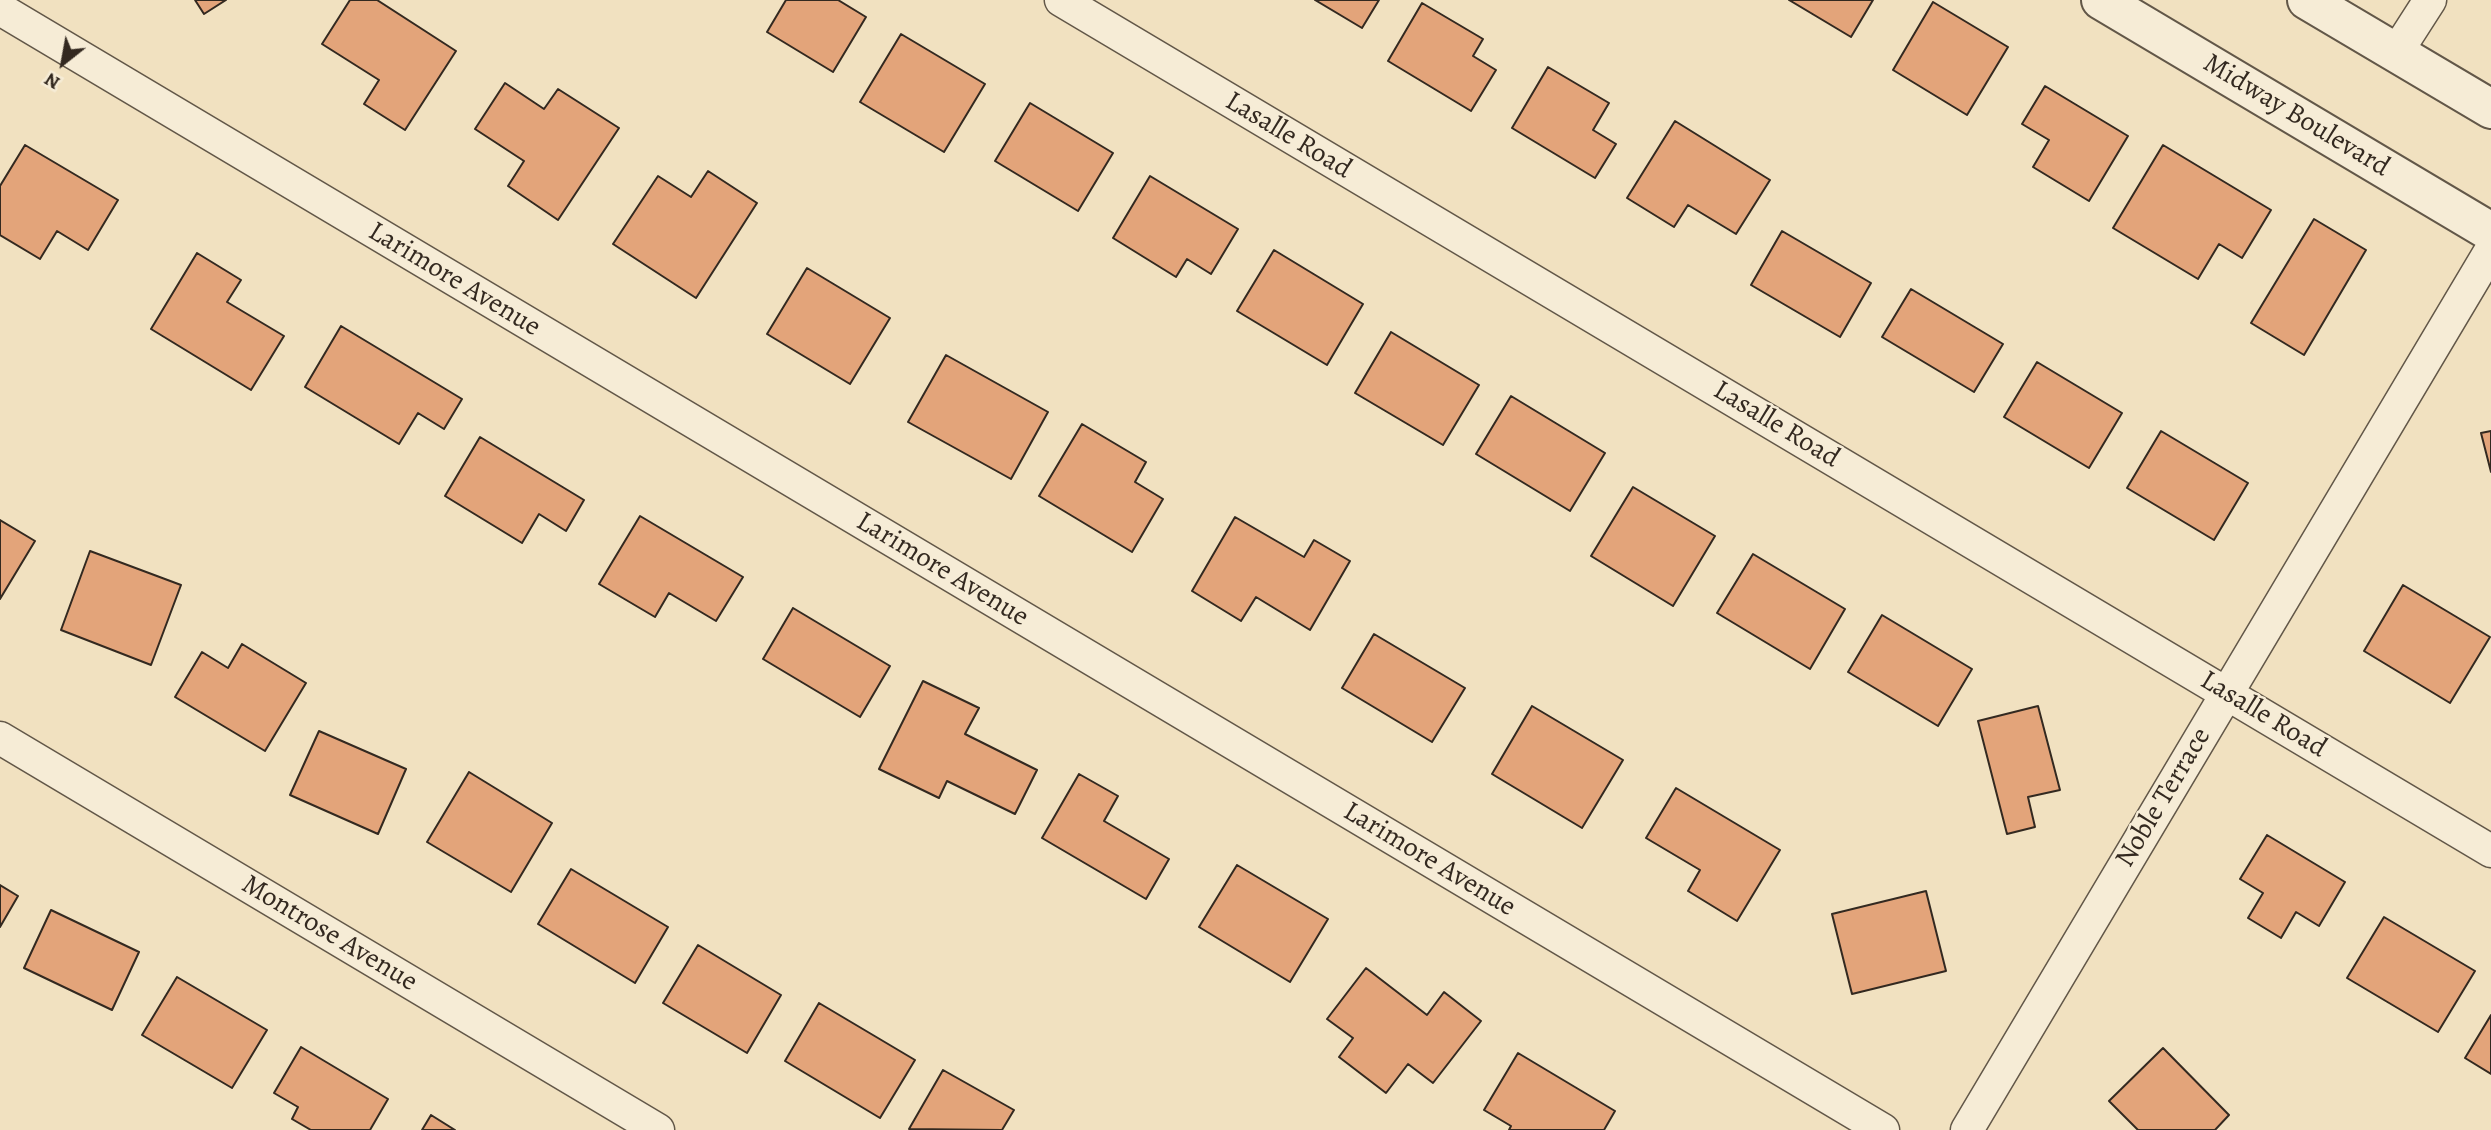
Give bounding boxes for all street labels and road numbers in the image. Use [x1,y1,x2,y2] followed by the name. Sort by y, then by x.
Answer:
[2197,47,2395,185] street label: Midway Boulevard
[1219,85,1357,187] street label: Lasalle Road
[362,215,546,345] street label: Larimore Avenue
[1707,374,1845,476] street label: Lasalle Road
[850,505,1034,635] street label: Larimore Avenue
[2194,664,2332,766] street label: Lasalle Road
[2109,722,2219,874] street label: Noble Terrace
[1337,795,1521,925] street label: Larimore Avenue
[235,868,423,1000] street label: Montrose Avenue

